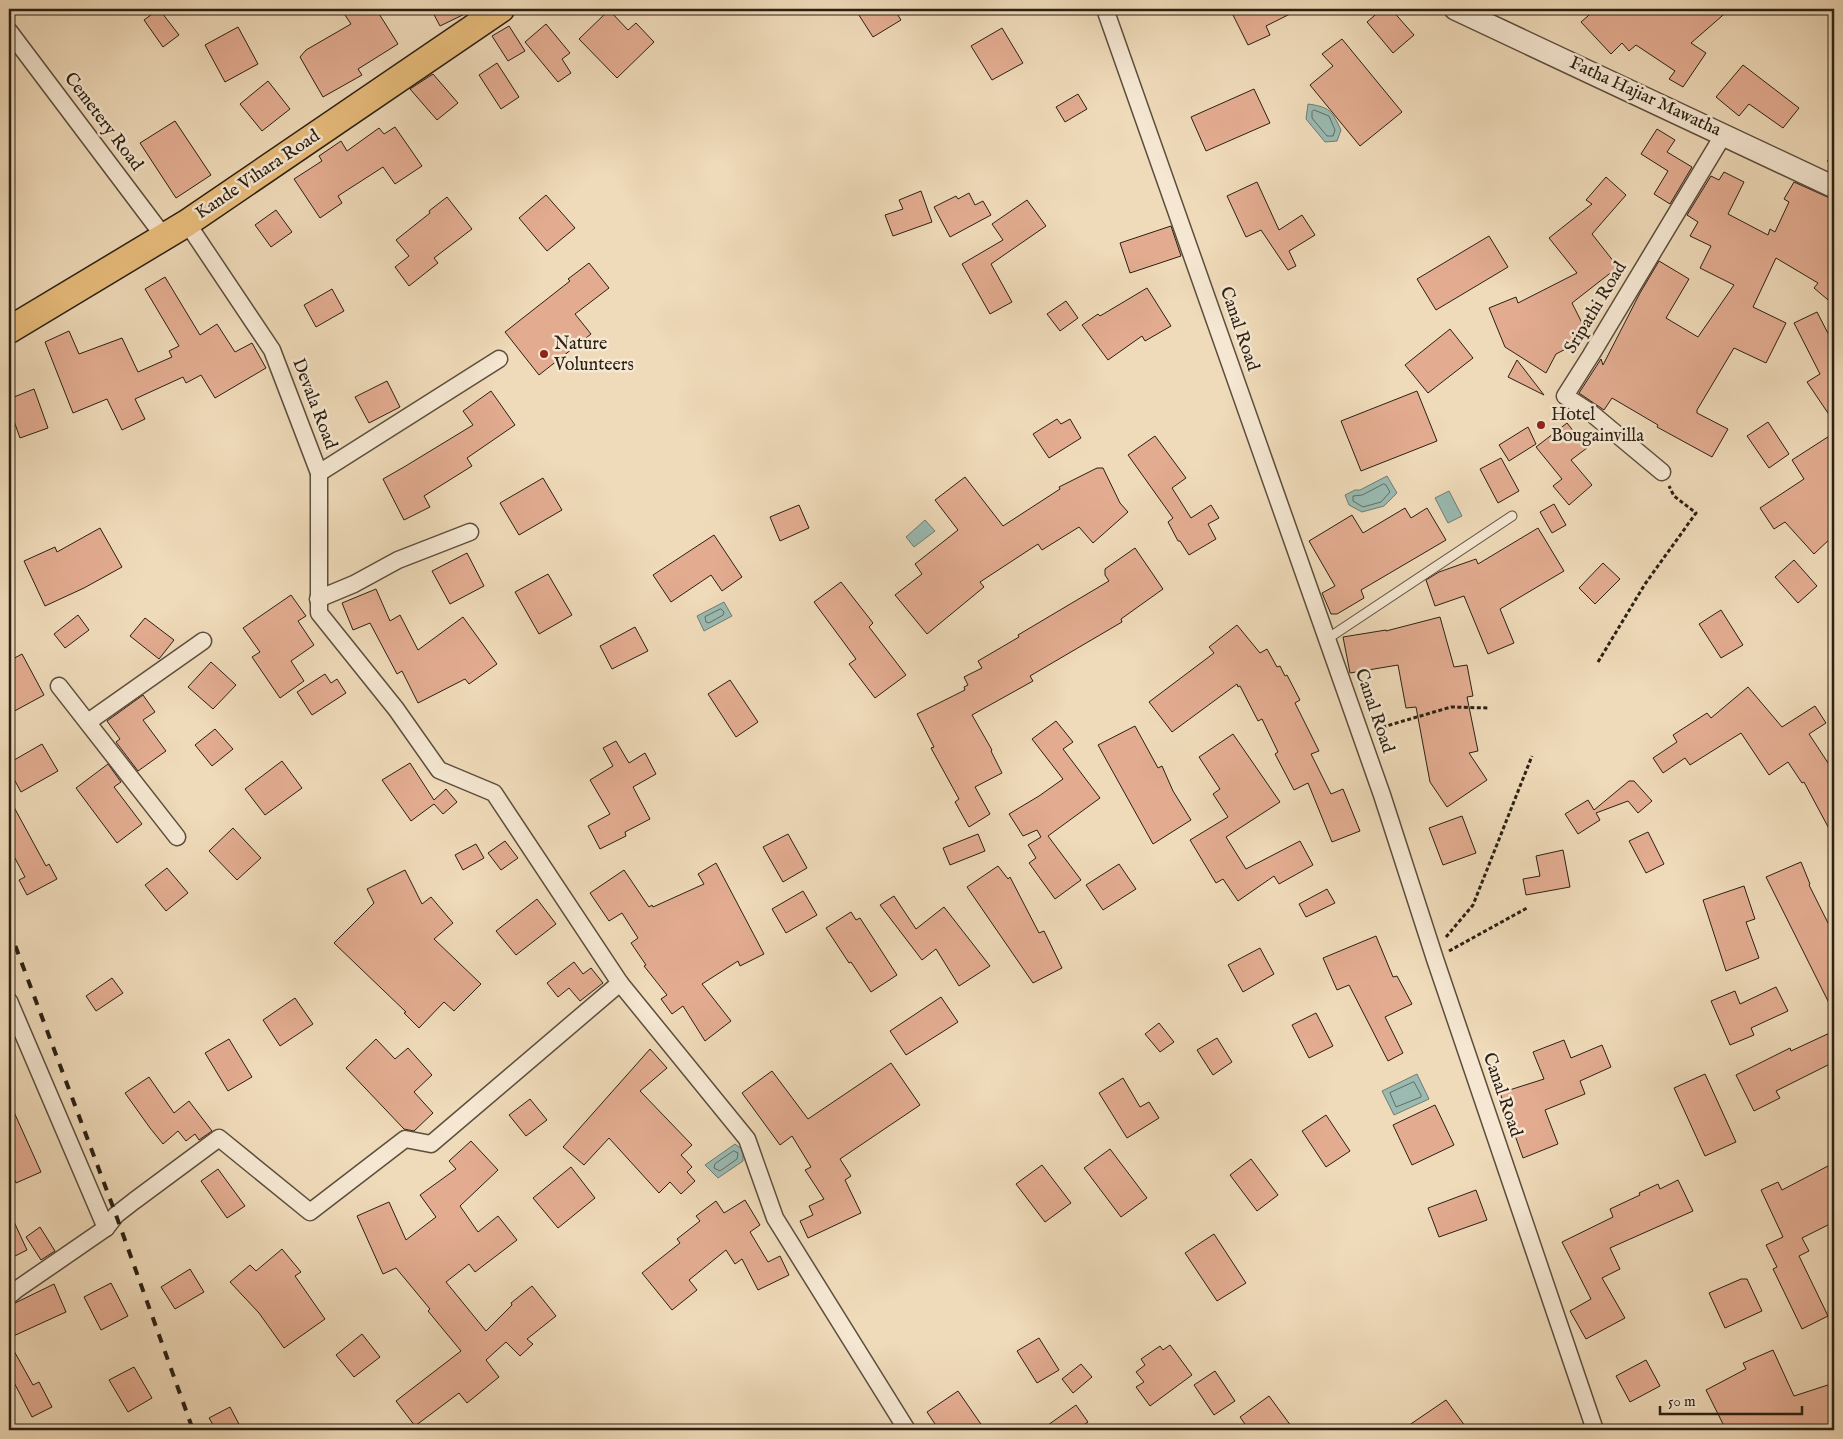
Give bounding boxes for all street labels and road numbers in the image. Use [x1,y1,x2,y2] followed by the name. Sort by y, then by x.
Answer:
[1566,52,1725,142] street label: Fatha Hajiar Mawatha
[58,68,148,176] street label: Cemetery Road
[191,125,325,225] street label: Kande Vihara Road
[1560,257,1633,358] street label: Sripathi Road
[1214,284,1264,375] street label: Canal Road
[286,355,342,453] street label: Devala Road
[1349,666,1399,757] street label: Canal Road
[1477,1050,1527,1141] street label: Canal Road

